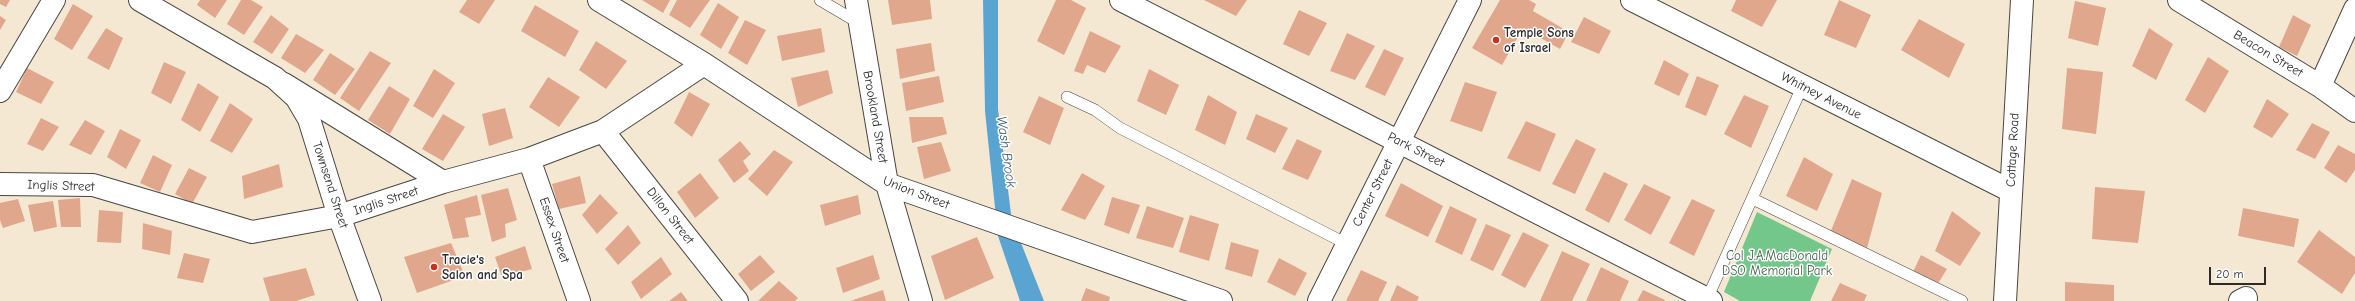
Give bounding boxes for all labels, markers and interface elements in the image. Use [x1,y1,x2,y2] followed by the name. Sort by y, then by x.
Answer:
[1504,25,1574,56] place label: Temple Sons of Israel
[2230,27,2306,81] street label: Beacon Street
[1491,35,1501,45] marker: Temple Sons of Israel
[1778,69,1864,123] street label: Whitney Avenue
[859,70,891,164] street label: Brookland Street
[2003,112,2023,188] street label: Cottage Road
[993,115,1019,189] water label: Wash Brook
[1385,129,1447,171] street label: Park Street
[309,140,351,230] street label: Townsend Street
[1349,157,1397,229] street label: Center Street
[880,173,952,213] street label: Union Street
[27,177,95,195] street label: Inglis Street
[352,183,420,219] street label: Inglis Street
[643,184,697,248] street label: Dillon Street
[536,195,572,265] street label: Essex Street
[1722,248,1832,279] park label: Col J.A.MacDonald DSO Memorial Park
[442,252,523,283] place label: Tracie's Salon and Spa
[2211,259,2268,285] scale bar
[429,262,439,272] marker: Tracie's Salon and Spa
[2216,267,2244,281] text: 20 m

